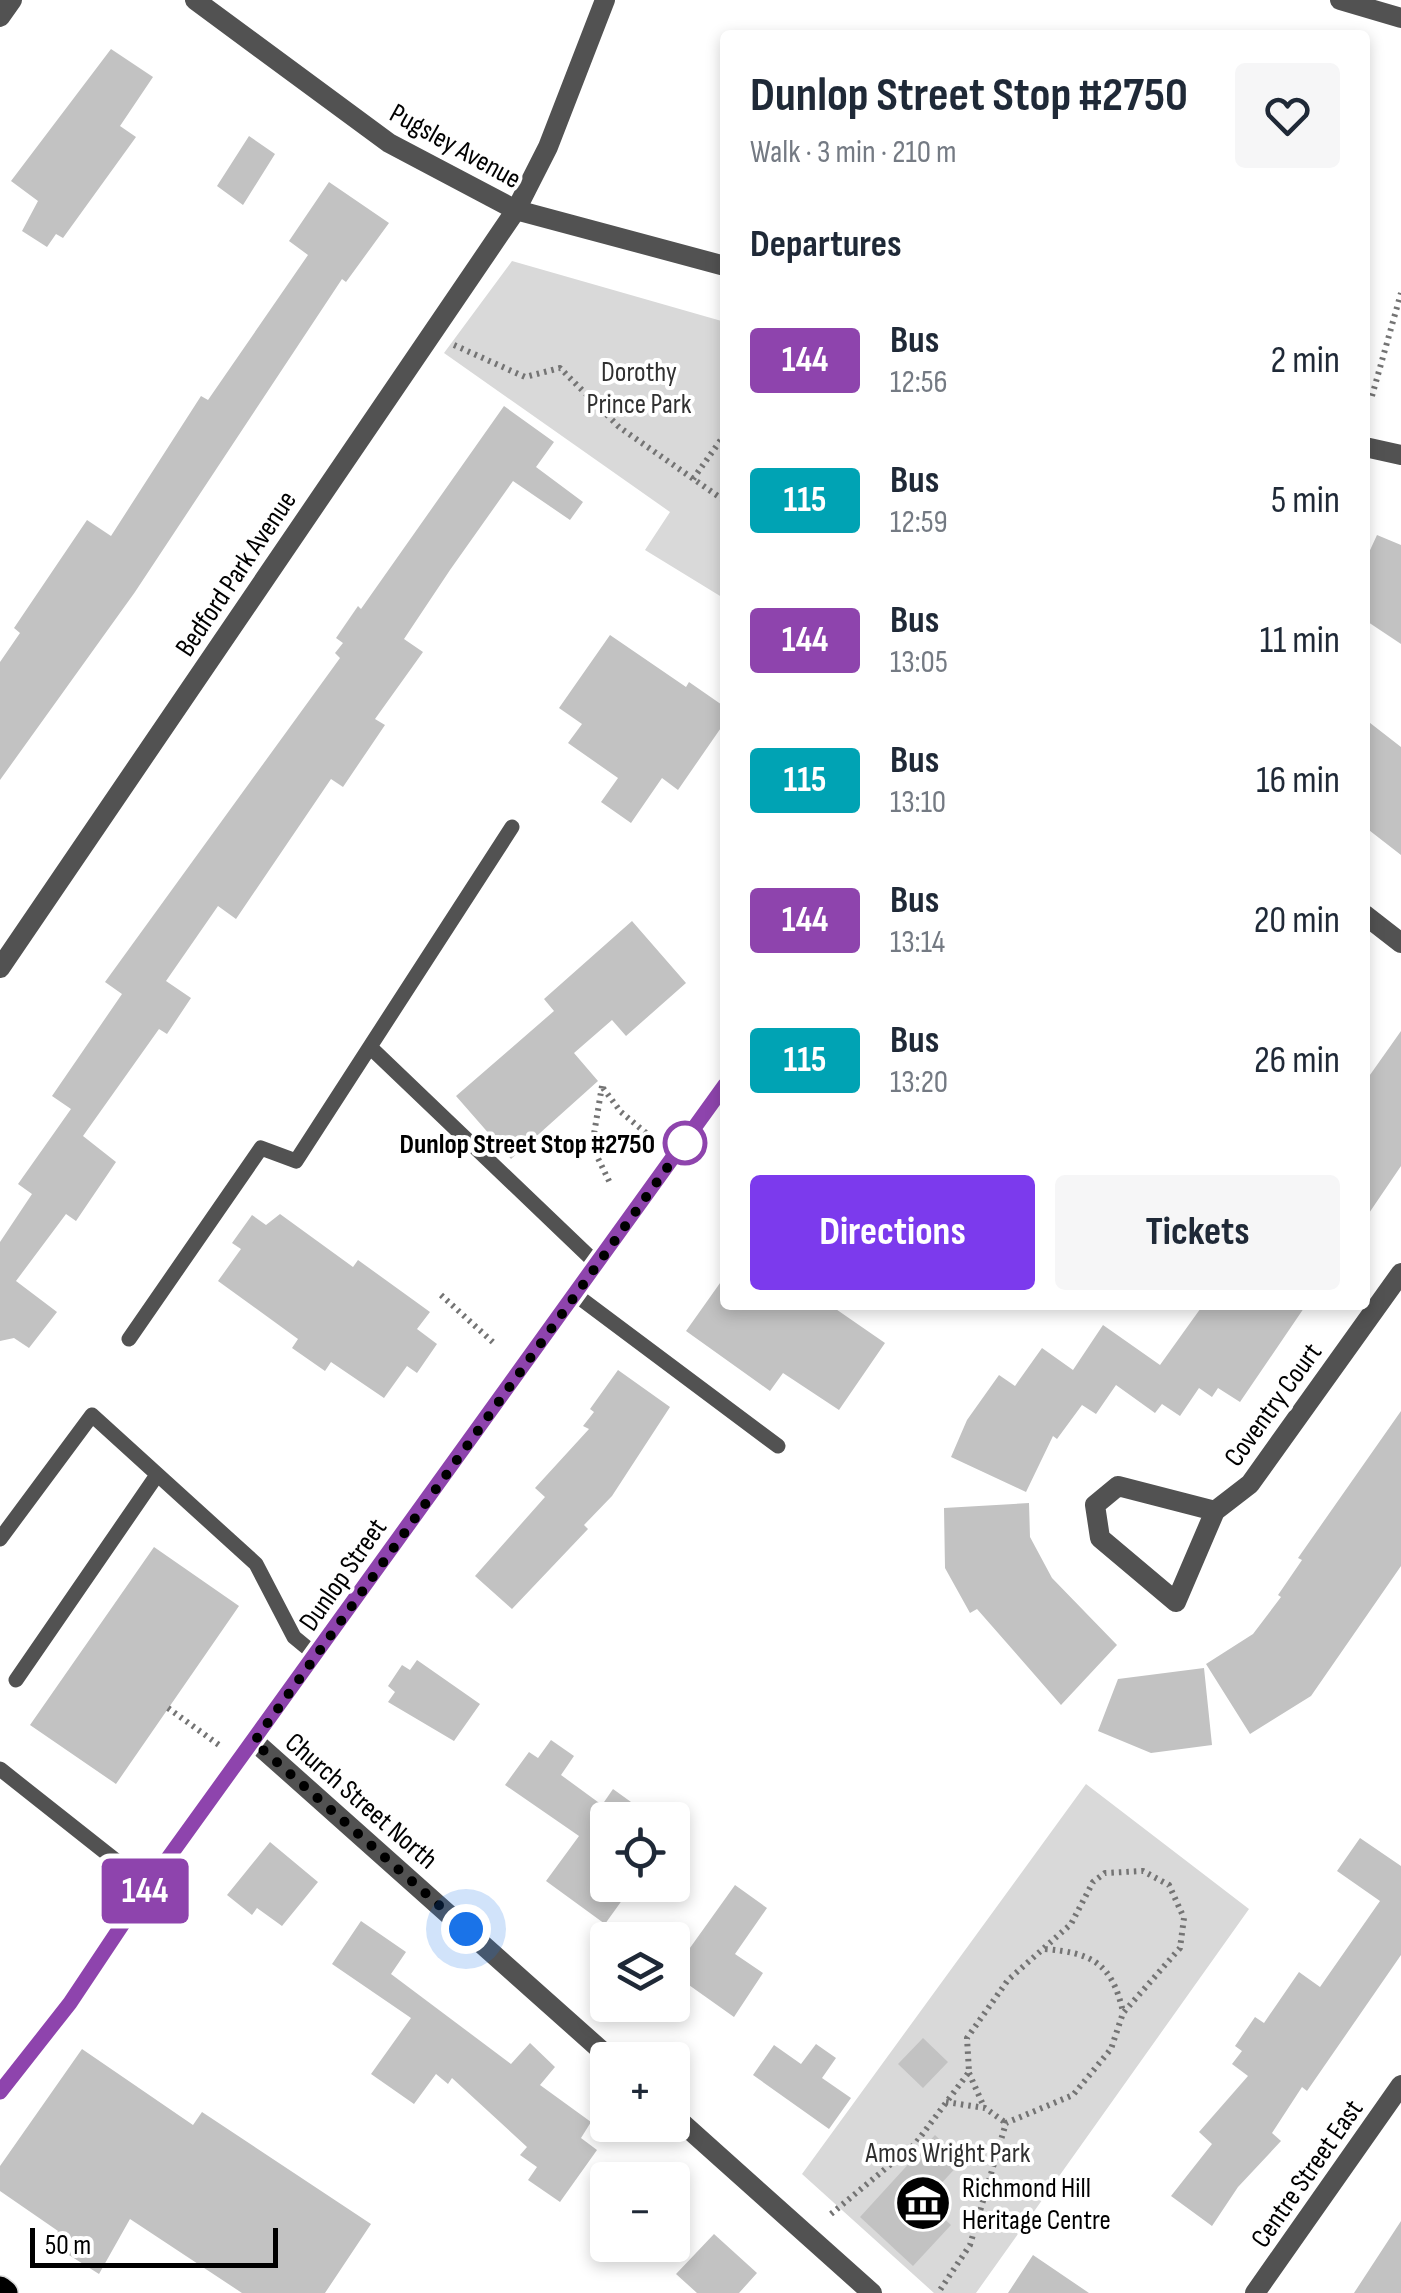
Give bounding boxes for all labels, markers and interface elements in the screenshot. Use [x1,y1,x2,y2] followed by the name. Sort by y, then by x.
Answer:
[1235,63,1340,168] button: heart
[750,67,1188,124] text: Dunlop Street Stop #2750
[384,97,527,196] street label: Pugsley Avenue
[750,133,957,172] text: Walk · 3 min · 210 m
[750,222,902,267] text: Departures
[890,318,939,363] text: Bus
[1271,338,1340,383] text: 2 min
[782,339,828,382] text: 144
[587,356,692,421] park label: Dorothy Prince Park
[890,363,948,402] text: 12:56
[890,458,939,503] text: Bus
[1271,478,1340,523] text: 5 min
[784,479,826,522] text: 115
[169,485,304,663] street label: Bedford Park Avenue
[890,503,948,542] text: 12:59
[890,598,939,643] text: Bus
[1260,618,1340,663] text: 11 min
[782,619,828,662] text: 144
[890,643,948,682] text: 13:05
[890,738,939,783] text: Bus
[1256,758,1340,803] text: 16 min
[784,759,826,802] text: 115
[890,783,946,822] text: 13:10
[890,878,939,923] text: Bus
[1254,898,1340,943] text: 20 min
[782,899,828,942] text: 144
[890,923,945,962] text: 13:14
[890,1018,939,1063] text: Bus
[1254,1038,1340,1083] text: 26 min
[784,1039,826,1082] text: 115
[890,1063,948,1102] text: 13:20
[664,1122,706,1164] marker: Dunlop Street Stop #2750
[400,1128,655,1161] place label: Dunlop Street Stop #2750
[750,1175,1035,1290] button: Directions
[1055,1175,1340,1290] button: Tickets
[1217,1337,1329,1473] street label: Coventry Court
[293,1512,394,1637] street label: Dunlop Street
[278,1726,444,1876] street label: Church Street North
[590,1802,690,2262] map controls
[590,1802,690,1902] button: locate
[88,1858,202,1924] line badge: 144
[122,1870,168,1913] text: 144
[441,1904,491,1954] your location
[590,1922,690,2022] button: layers
[590,2042,690,2142] button: +
[1244,2094,1370,2254] street label: Centre Street East
[864,2137,1031,2170] park label: Amos Wright Park
[590,2162,690,2262] button: −
[962,2172,1111,2237] place label: Richmond Hill Heritage Centre
[893,2173,953,2233] museum icon: Richmond Hill Heritage Centre
[30,2223,278,2268] scale bar
[45,2229,91,2262] text: 50 m

